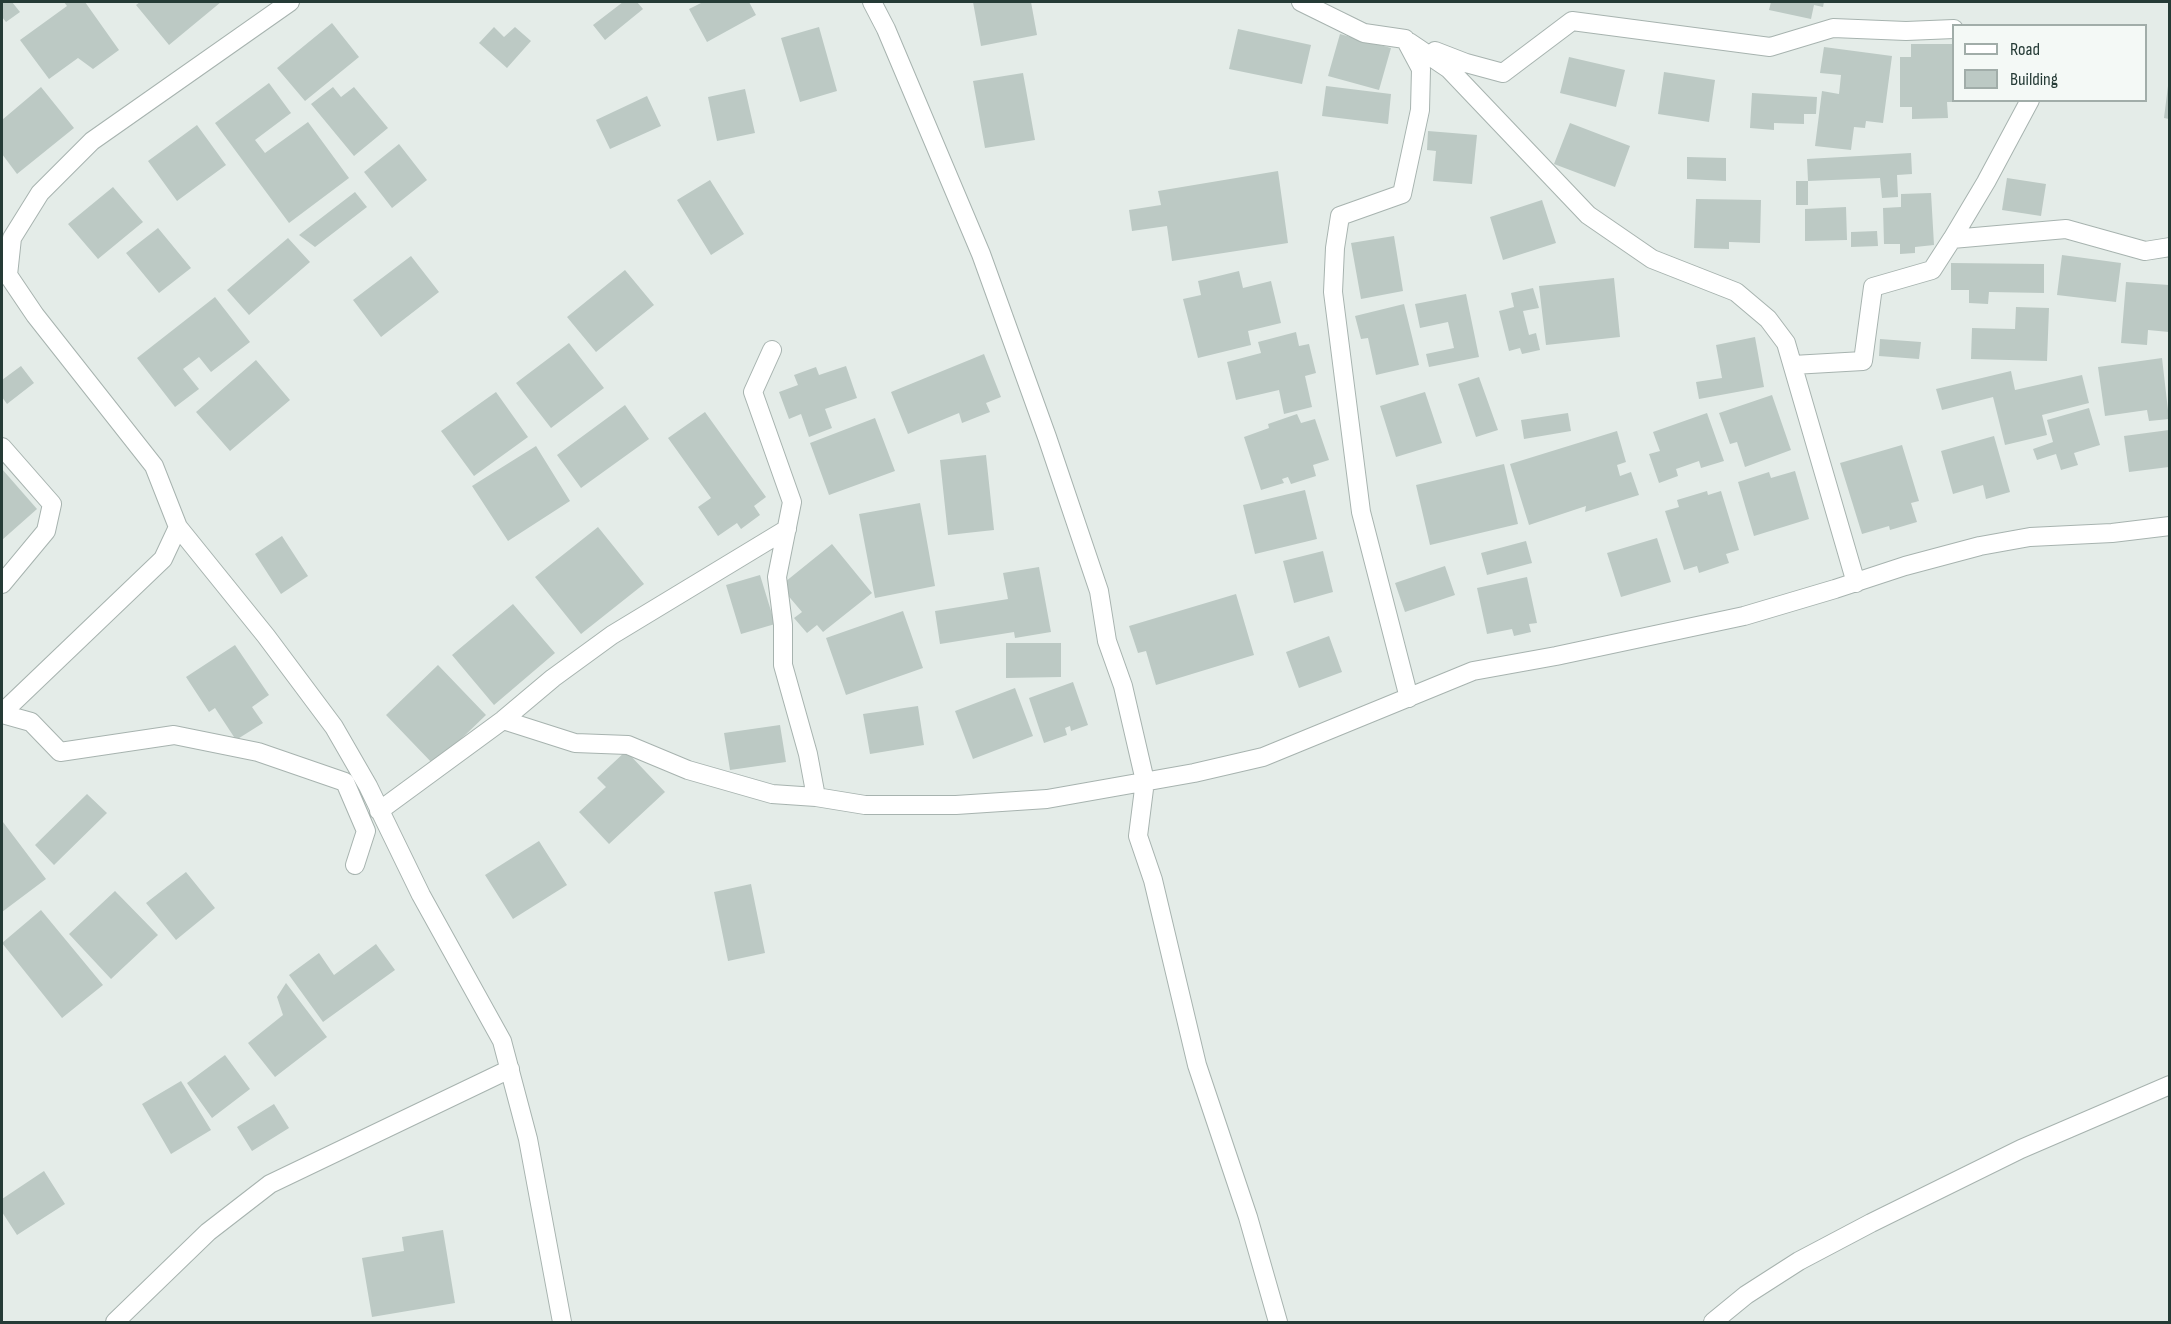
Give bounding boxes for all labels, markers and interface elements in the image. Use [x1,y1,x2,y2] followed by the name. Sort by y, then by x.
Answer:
[1952,24,2147,102] legend
[2010,39,2040,60] text: Road
[2010,69,2058,90] text: Building

